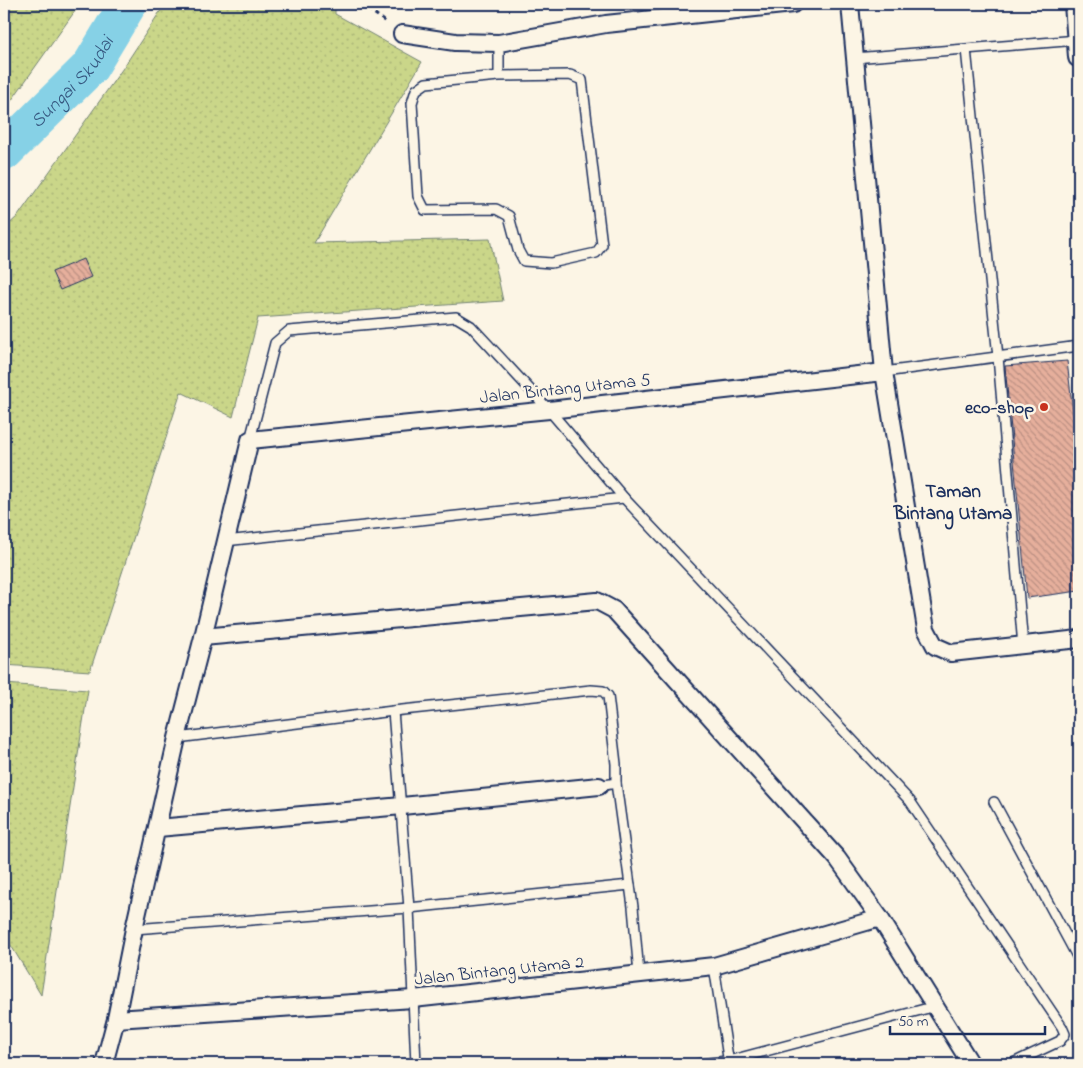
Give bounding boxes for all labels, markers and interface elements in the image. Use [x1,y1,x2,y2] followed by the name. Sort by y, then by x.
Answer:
[25,30,122,135] water label: Sungai Skudai
[478,368,652,413] street label: Jalan Bintang Utama 5
[965,396,1034,422] place label: eco-shop
[1038,401,1050,413] marker: eco-shop
[893,479,1012,530] district label: Taman Bintang Utama
[413,950,585,995] street label: Jalan Bintang Utama 2
[890,1003,1046,1035] scale bar
[898,1011,929,1033] text: 50 m

